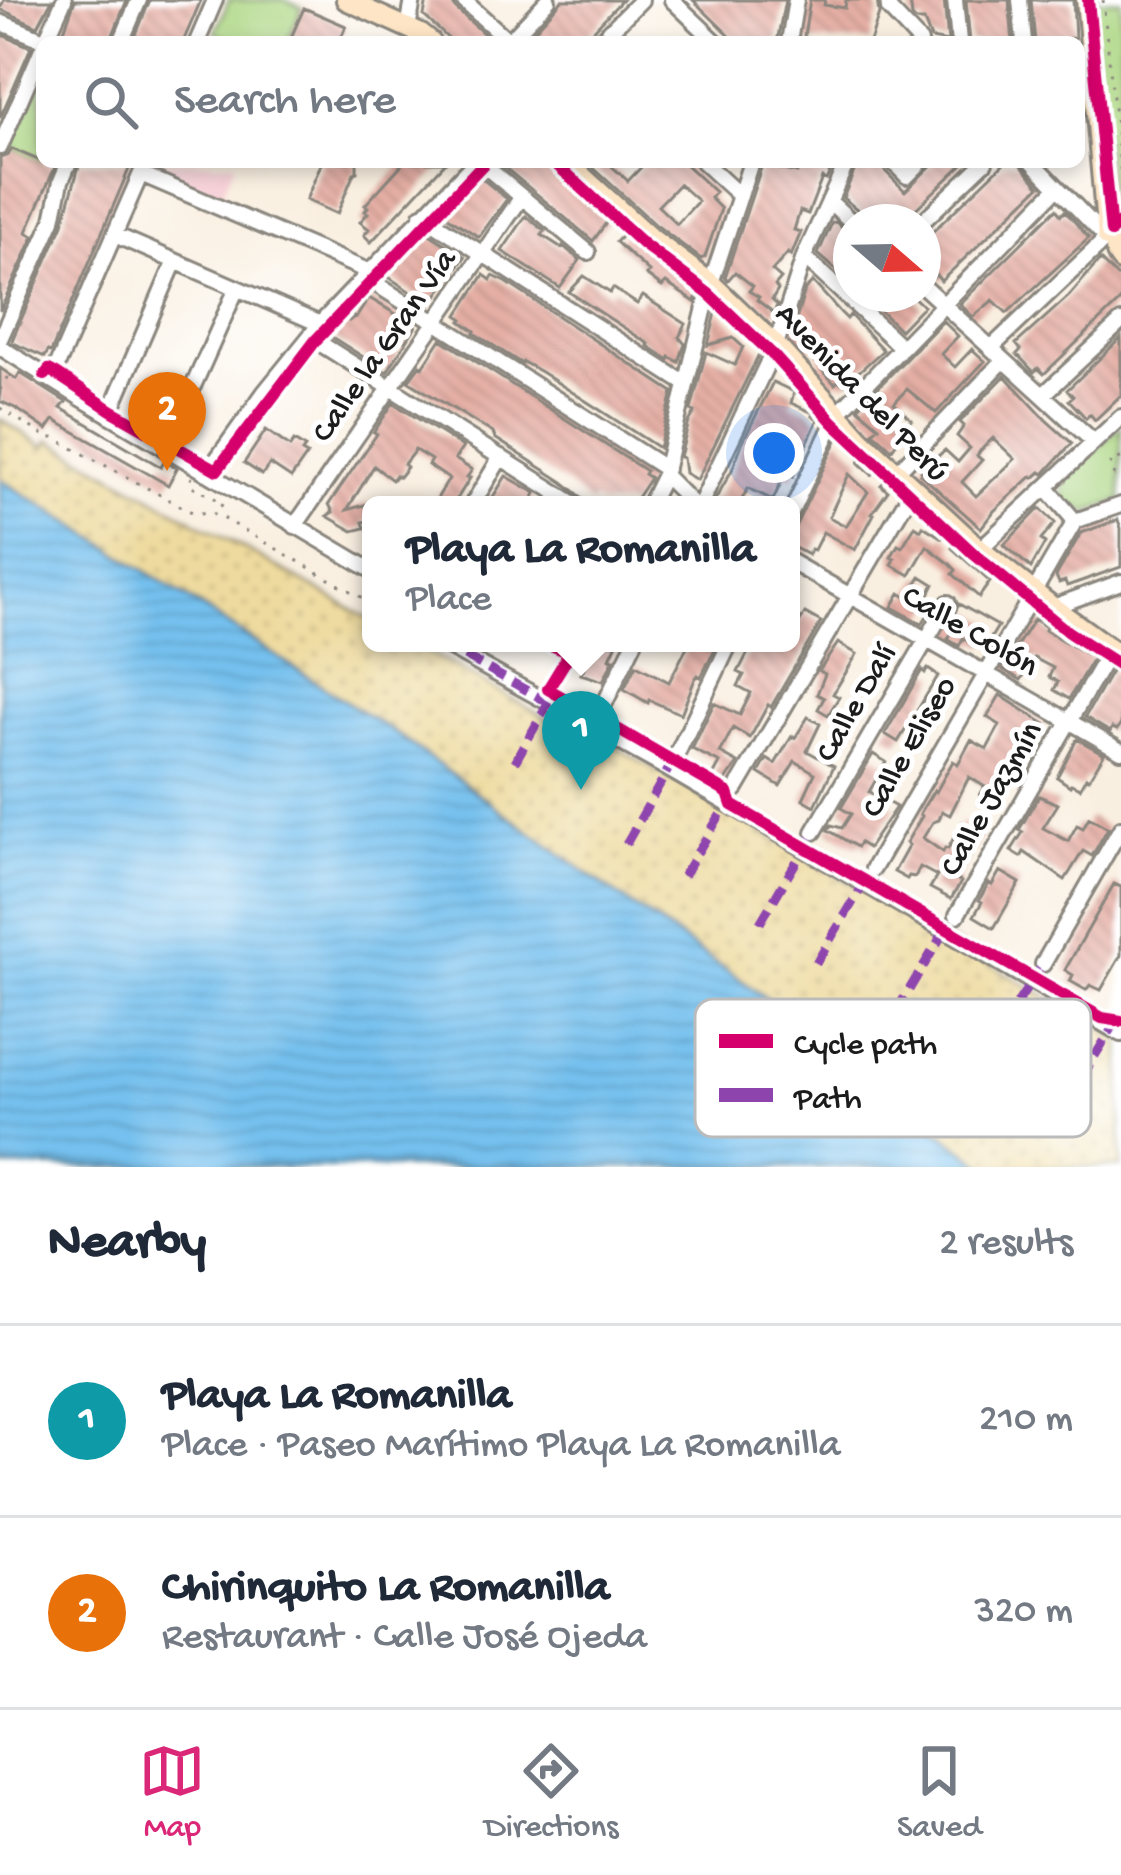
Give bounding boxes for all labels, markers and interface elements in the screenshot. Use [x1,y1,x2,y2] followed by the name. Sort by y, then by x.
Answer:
[36,36,1085,168] search box
[78,69,144,135] icon: search
[174,76,396,129] text: Search here
[833,204,941,312] north arrow
[305,242,468,451] street label: Calle la Gran Vía
[765,297,955,491] street label: Avenida del Perú
[128,372,206,471] pin: 2
[744,423,804,483] your location
[362,496,800,652] popup
[406,525,756,578] text: Playa La Romanilla
[406,578,491,624] text: Place
[894,579,1044,687] street label: Calle Colón
[809,638,907,770] street label: Calle Dalí
[855,671,967,825] street label: Calle Eliseo
[542,691,620,790] pin: 1
[933,716,1053,884] street label: Calle Jazmín
[695,999,1091,1137] legend
[794,1028,937,1066] text: Cycle path
[793,1082,862,1120] text: Path
[48,1215,206,1275] text: Nearby
[939,1222,1073,1268] text: 2 results
[162,1371,511,1424] text: Playa La Romanilla
[79,1398,95,1444] text: 1
[979,1398,1073,1444] text: 210 m
[162,1424,840,1470] text: Place · Paseo Marítimo Playa La Romanilla
[162,1563,609,1616] text: Chirinquito La Romanilla
[77,1590,97,1636] text: 2
[975,1590,1073,1636] text: 320 m
[162,1616,647,1662] text: Restaurant · Calle José Ojeda
[139,1738,205,1848] tab: Map
[484,1738,618,1848] tab: Directions
[897,1738,982,1848] tab: Saved

